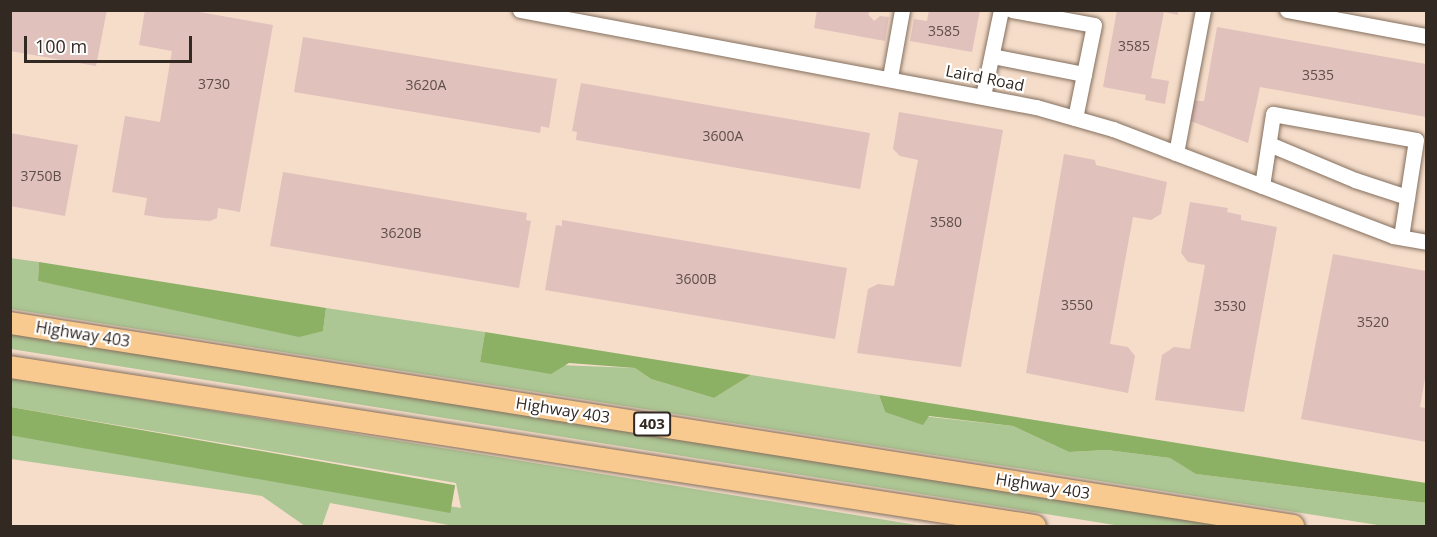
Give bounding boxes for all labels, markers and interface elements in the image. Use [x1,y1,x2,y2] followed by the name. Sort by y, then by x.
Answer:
[928,23,960,39] house number: 3585
[27,24,195,62] scale bar
[35,34,87,58] text: 100 m
[1118,38,1150,54] house number: 3585
[944,61,1026,95] street label: Laird Road
[1302,67,1334,83] house number: 3535
[198,76,230,92] house number: 3730
[406,77,446,93] house number: 3620A
[703,128,743,144] house number: 3600A
[20,168,62,184] house number: 3750B
[930,214,962,230] house number: 3580
[380,225,422,241] house number: 3620B
[675,271,717,287] house number: 3600B
[1061,297,1093,313] house number: 3550
[1214,298,1246,314] house number: 3530
[1357,314,1389,330] house number: 3520
[34,317,132,351] street label: Highway 403
[514,393,612,427] street label: Highway 403
[632,412,672,436] road number: 403
[994,469,1092,503] street label: Highway 403

